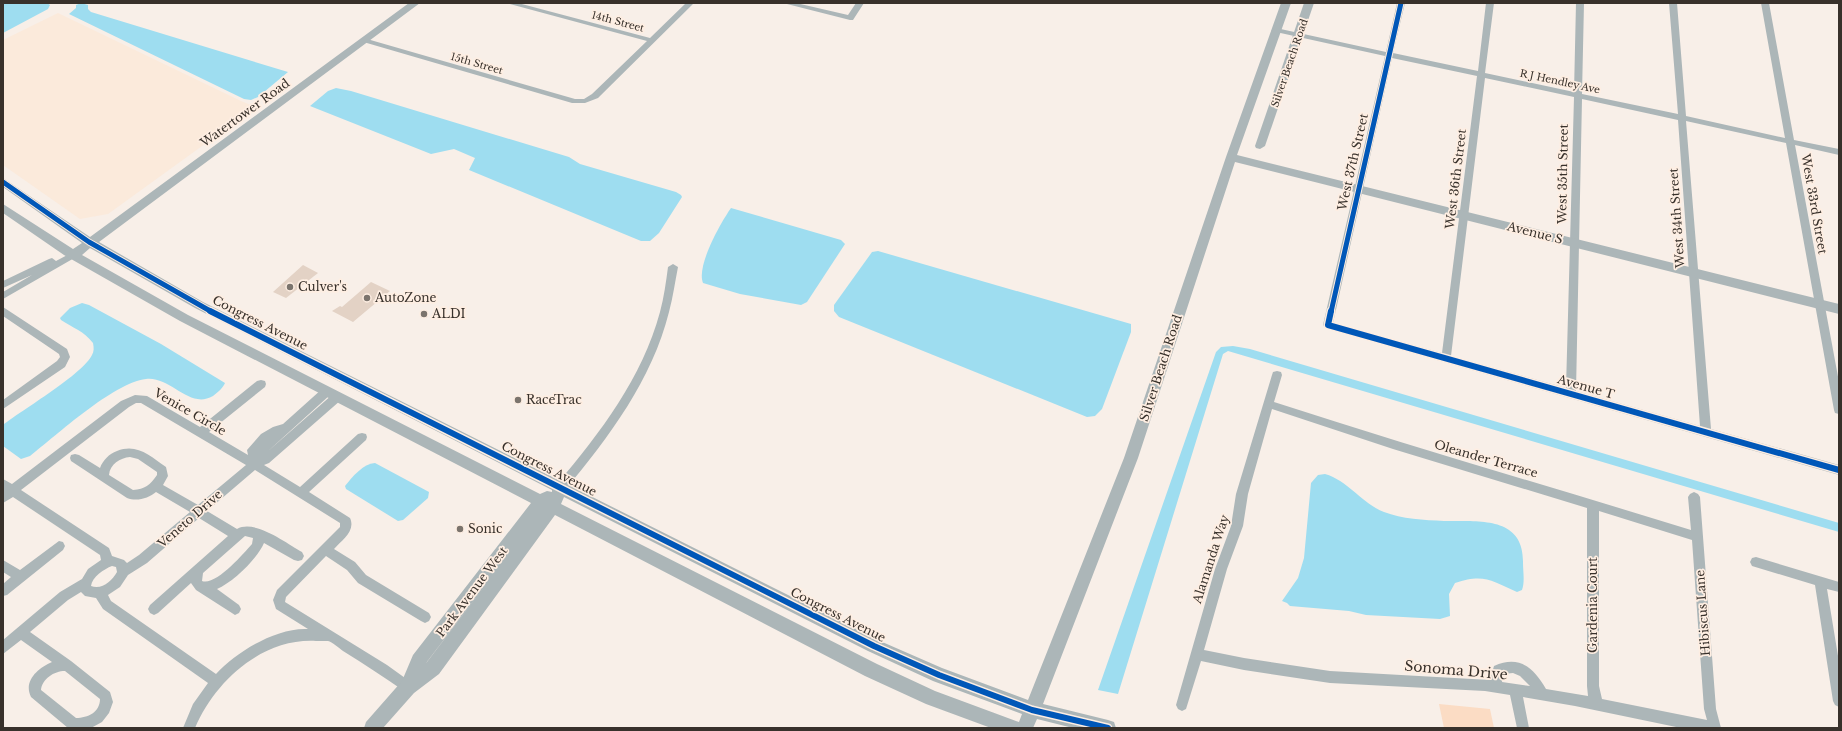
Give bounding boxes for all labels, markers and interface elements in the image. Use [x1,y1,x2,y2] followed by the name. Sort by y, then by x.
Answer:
[590,8,646,35] street label: 14th Street
[1268,17,1311,109] street label: Silver Beach Road
[449,50,505,77] street label: 15th Street
[1519,67,1601,96] street label: R J Hendley Ave
[196,75,292,151] street label: Watertower Road
[1334,111,1371,213] street label: West 37th Street
[1554,123,1571,225] street label: West 35th Street
[1442,127,1469,231] street label: West 36th Street
[1798,152,1831,256] street label: West 33rd Street
[1665,167,1688,270] street label: West 34th Street
[1505,218,1565,247] street label: Avenue S
[298,279,347,294] place label: Culver's
[285,282,295,292] marker: Culver's
[374,290,437,305] place label: AutoZone
[210,292,310,353] street label: Congress Avenue
[362,293,372,303] marker: AutoZone
[431,306,465,321] place label: ALDI
[419,309,429,319] marker: ALDI
[1136,313,1185,423] street label: Silver Beach Road
[1555,371,1617,402] street label: Avenue T
[151,384,229,438] street label: Venice Circle
[526,392,582,407] place label: RaceTrac
[513,395,523,405] marker: RaceTrac
[1433,437,1540,481] street label: Oleander Terrace
[499,438,599,499] street label: Congress Avenue
[154,486,225,551] street label: Veneto Drive
[1189,512,1232,606] street label: Alamanda Way
[468,521,503,536] place label: Sonic
[455,524,465,534] marker: Sonic
[433,543,511,640] street label: Park Avenue West
[1585,557,1600,653] street label: Gardenia Court
[1692,569,1713,657] street label: Hibiscus Lane
[788,584,888,645] street label: Congress Avenue
[1404,657,1508,683] street label: Sonoma Drive

